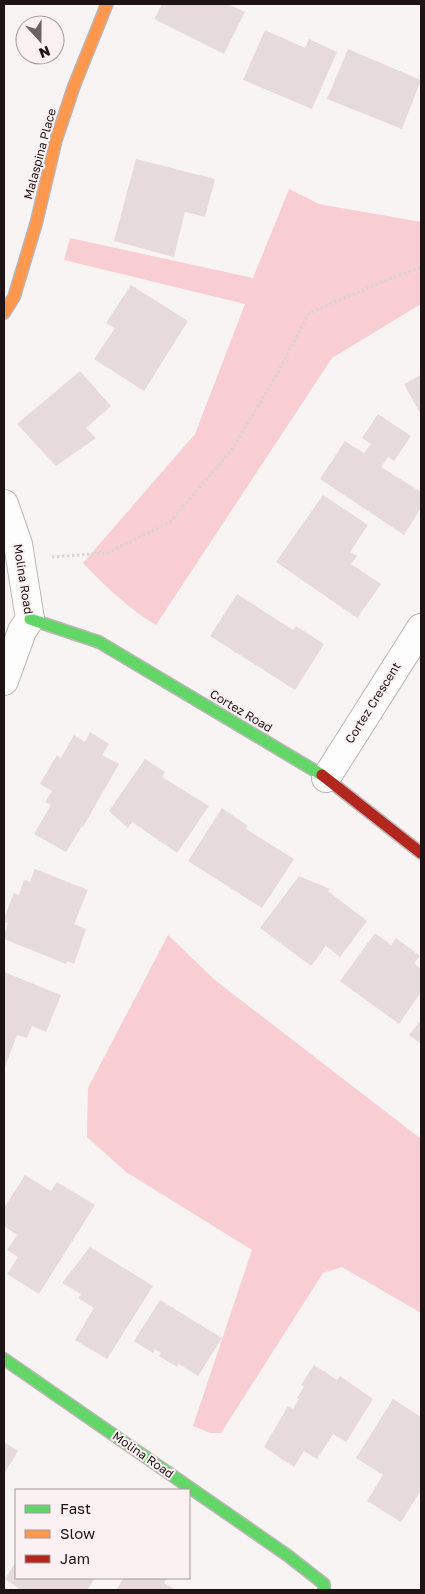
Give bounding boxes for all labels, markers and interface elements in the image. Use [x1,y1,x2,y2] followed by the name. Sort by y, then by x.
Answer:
[15,15,65,65] north arrow
[37,43,53,62] text: N
[20,107,59,201] street label: Malaspina Place
[11,543,36,615] street label: Molina Road
[342,659,404,746] street label: Cortez Crescent
[207,686,275,735] street label: Cortez Road
[110,1428,177,1481] street label: Molina Road
[15,1489,190,1579] legend
[60,1499,91,1517] text: Fast
[60,1524,95,1542] text: Slow
[60,1549,90,1567] text: Jam

